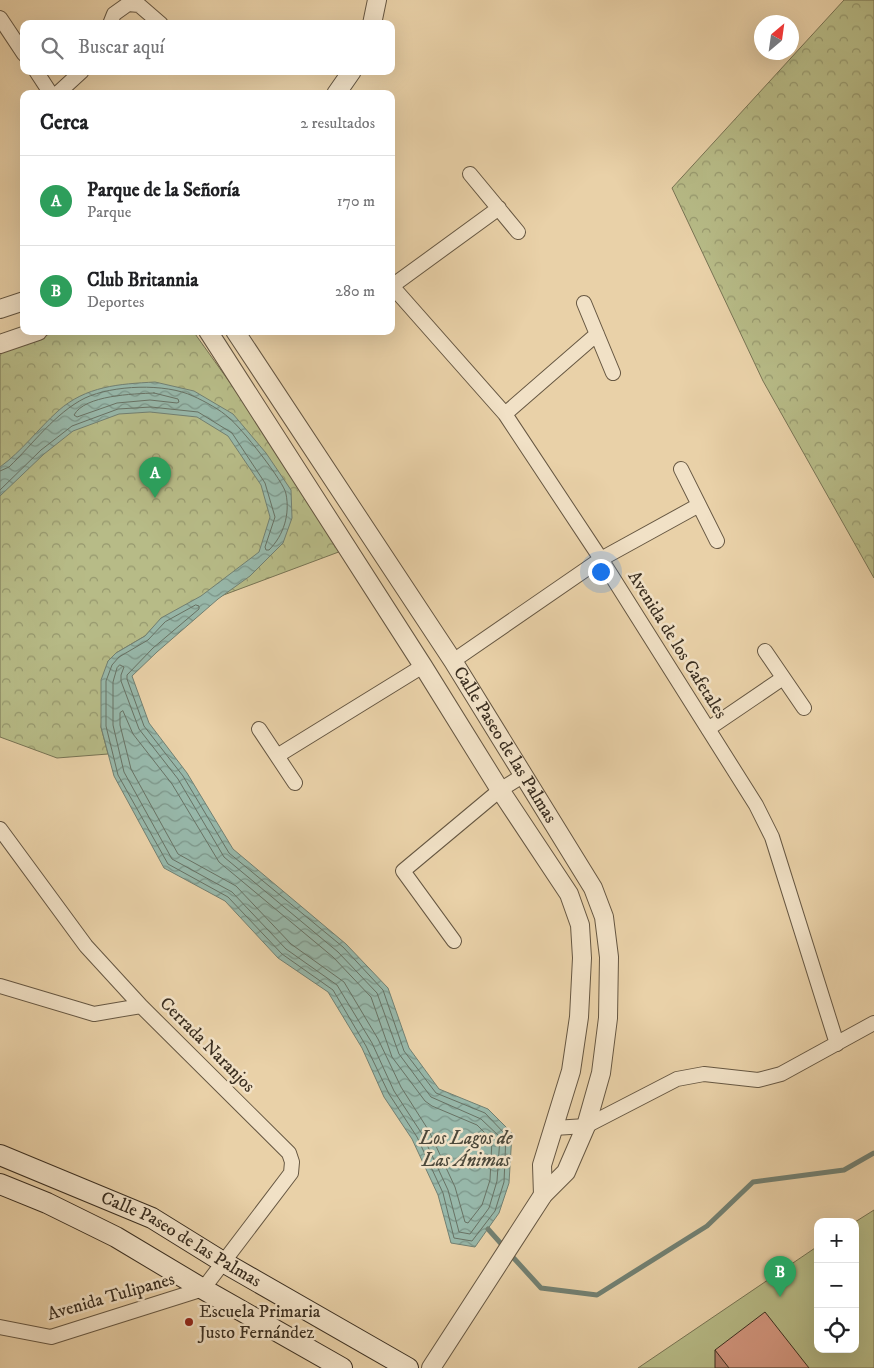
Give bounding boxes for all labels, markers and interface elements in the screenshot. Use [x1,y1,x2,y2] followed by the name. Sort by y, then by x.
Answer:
[754,15,799,60] north arrow
[20,20,395,75] search box
[38,34,66,62] icon: search
[78,36,164,59] text: Buscar aquí
[40,110,88,136] text: Cerca
[300,113,375,133] text: 2 resultados
[87,179,240,202] text: Parque de la Señoría
[51,191,61,211] text: A
[337,191,375,211] text: 170 m
[87,202,131,222] text: Parque
[87,269,198,292] text: Club Britannia
[51,281,61,301] text: B
[335,281,375,301] text: 280 m
[87,292,144,312] text: Deportes
[139,457,171,498] pin: A
[588,559,614,585] your location
[623,567,731,723] street label: Avenida de los Cafetales
[448,663,561,827] street label: Calle Paseo de las Palmas
[155,993,259,1097] street label: Cerrada Naranjos
[419,1127,513,1172] water label: Los Lagos de Las Ánimas
[97,1187,265,1292] street label: Calle Paseo de las Palmas
[814,1218,859,1353] map controls
[814,1218,859,1263] button: +
[764,1256,796,1297] pin: B
[814,1263,859,1308] button: −
[45,1268,177,1326] street label: Avenida Tulipanes
[197,1301,321,1344] place label: Escuela Primaria Justo Fernández
[814,1308,859,1353] button: locate
[183,1316,195,1328] marker: Escuela Primaria Justo Fernández

